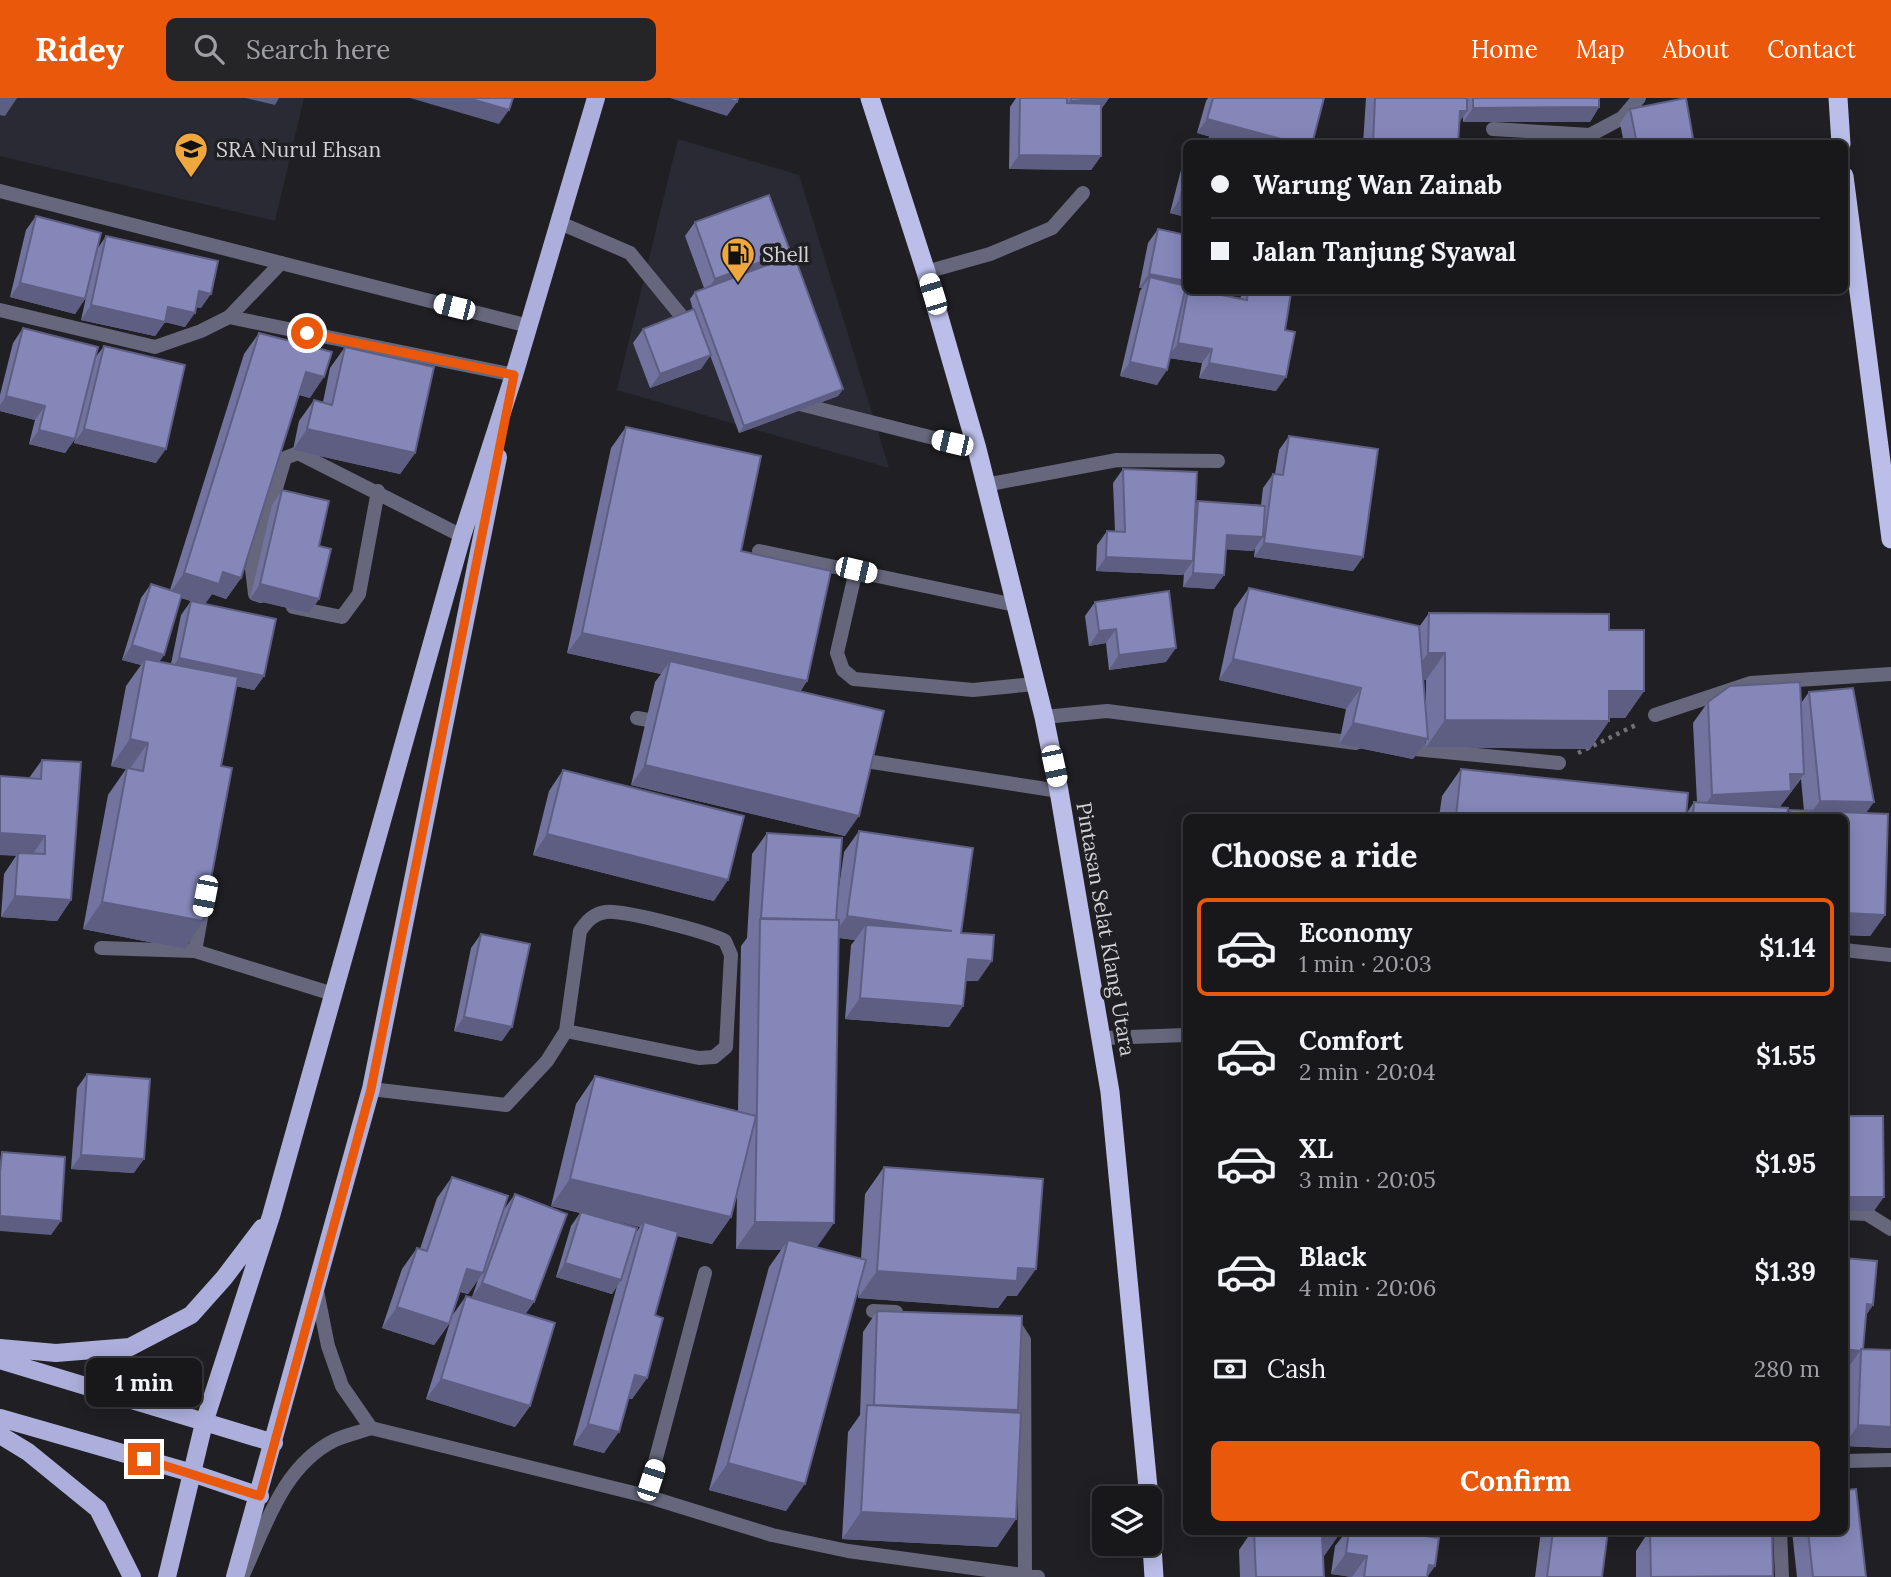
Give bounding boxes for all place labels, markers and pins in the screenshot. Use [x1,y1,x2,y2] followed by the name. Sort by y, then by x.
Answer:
[172,130,210,179] school or university icon: SRA Nurul Ehsan
[216,136,381,163] place label: SRA Nurul Ehsan
[719,235,757,284] fuel station icon: Shell
[762,241,809,268] place label: Shell

